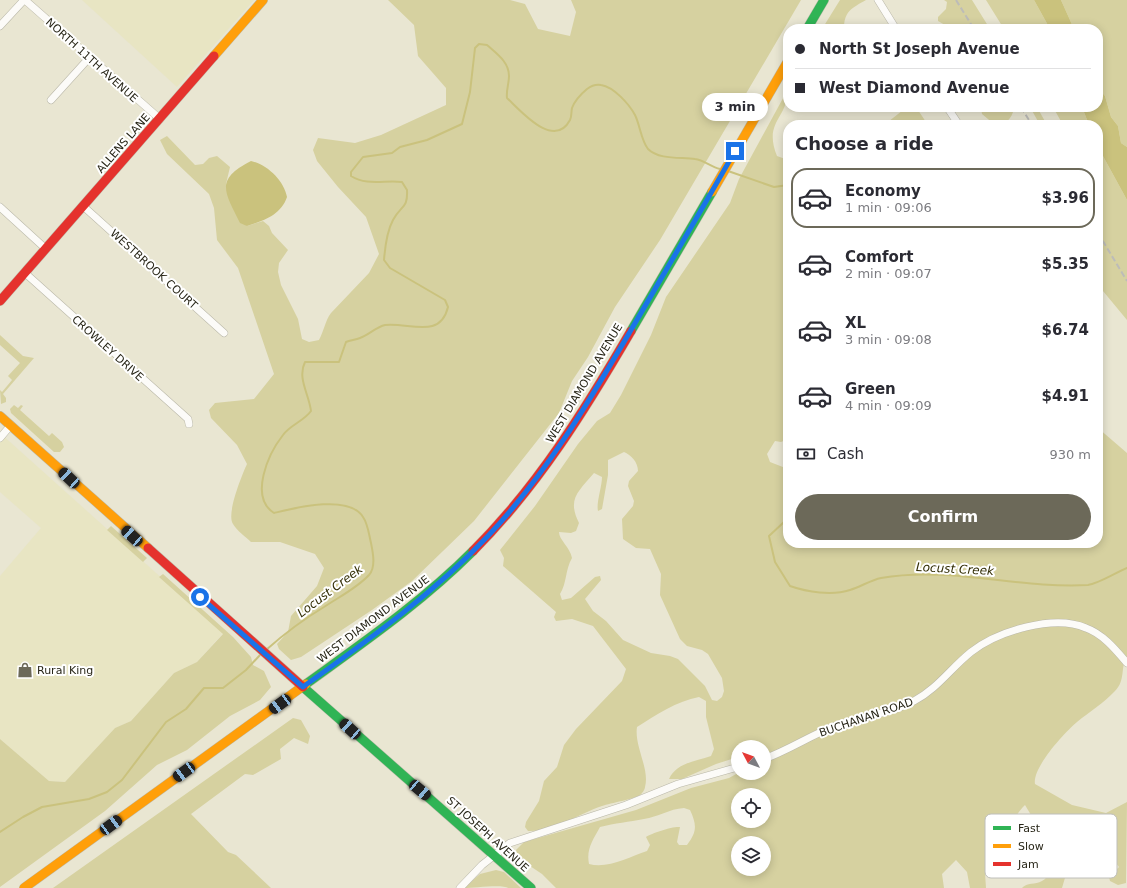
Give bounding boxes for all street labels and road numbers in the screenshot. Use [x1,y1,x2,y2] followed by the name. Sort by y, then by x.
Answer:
[43,16,140,105] street label: NORTH 11TH AVENUE
[94,111,153,176] street label: ALLENS LANE
[107,227,200,312] street label: WESTBROOK COURT
[69,313,146,384] street label: CROWLEY DRIVE
[544,321,625,445] street label: WEST DIAMOND AVENUE
[315,573,432,666] street label: WEST DIAMOND AVENUE
[817,695,915,740] street label: BUCHANAN ROAD
[444,794,531,875] street label: ST JOSEPH AVENUE

